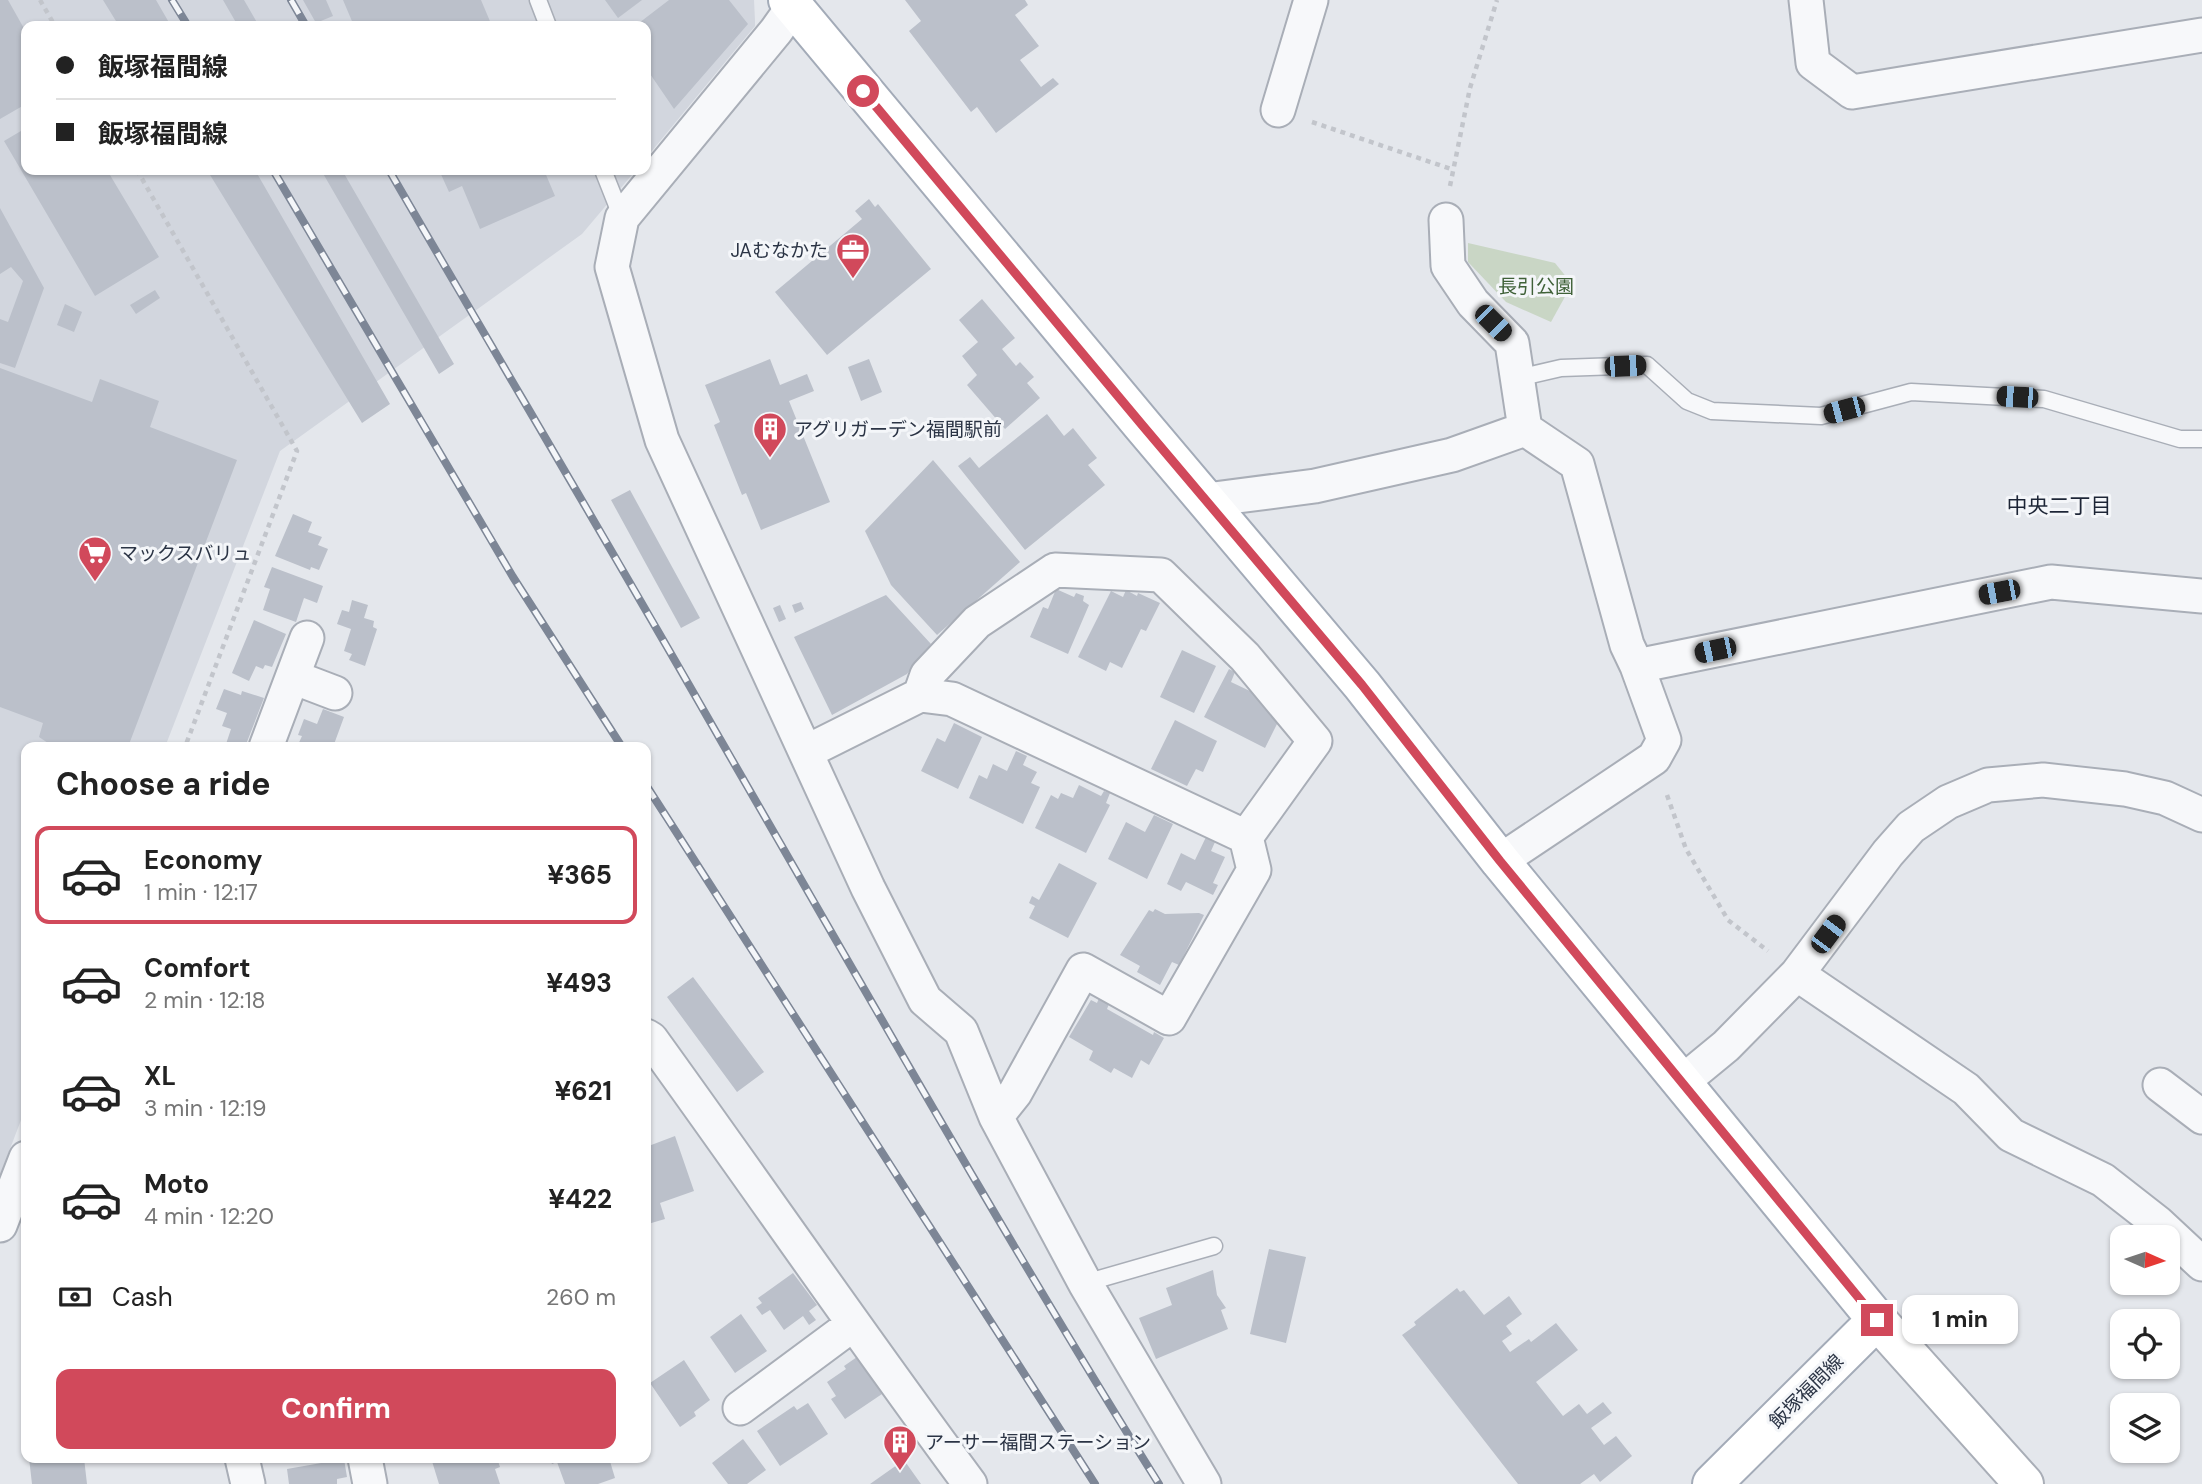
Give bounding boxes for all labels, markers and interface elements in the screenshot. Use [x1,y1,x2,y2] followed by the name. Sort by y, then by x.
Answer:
[98,50,228,84] text: 飯塚福間線
[847,75,879,107] route start
[98,117,228,151] text: 飯塚福間線
[834,231,872,280] office icon: JAむなかた
[730,238,828,263] place label: JAむなかた
[1498,274,1574,299] park label: 長引公園
[1471,301,1516,345] car
[1604,355,1647,377] car
[1996,385,2039,409] car
[1821,394,1868,426] car
[751,410,789,459] building icon: アグリガーデン福間駅前
[794,417,1002,442] place label: アグリガーデン福間駅前
[2007,492,2112,520] district label: 中央二丁目
[76,534,114,583] supermarket icon: マックスバリュ
[119,541,251,566] place label: マックスバリュ
[1977,578,2022,606] car
[1693,635,1738,665] car
[56,763,271,805] text: Choose a ride
[144,843,262,877] text: Economy
[60,844,123,907] icon: car
[547,858,612,892] text: ¥365
[144,877,258,907] text: 1 min · 12:17
[1807,911,1850,957] car
[144,951,250,985] text: Comfort
[60,952,123,1015] icon: car
[546,966,612,1000] text: ¥493
[144,985,266,1015] text: 2 min · 12:18
[144,1059,176,1093] text: XL
[60,1060,123,1123] icon: car
[554,1074,612,1108] text: ¥621
[144,1093,266,1123] text: 3 min · 12:19
[144,1167,209,1201] text: Moto
[60,1168,123,1231] icon: car
[548,1182,612,1216] text: ¥422
[144,1201,274,1231] text: 4 min · 12:20
[2110,1225,2180,1295] north arrow
[2110,1225,2180,1463] map controls
[56,1278,94,1316] icon: cash
[112,1280,173,1314] text: Cash
[546,1282,616,1312] text: 260 m
[1902,1296,2017,1344] callout: 1 min
[1861,1304,1893,1336] route end
[1932,1304,1988,1334] text: 1 min
[2110,1309,2180,1379] button: locate
[1764,1349,1849,1434] street label: 飯塚福間線
[56,1369,616,1449] button: Confirm
[2110,1393,2180,1463] button: layers
[881,1423,919,1472] building icon: アーサー福間ステーション
[925,1430,1151,1455] place label: アーサー福間ステーション

